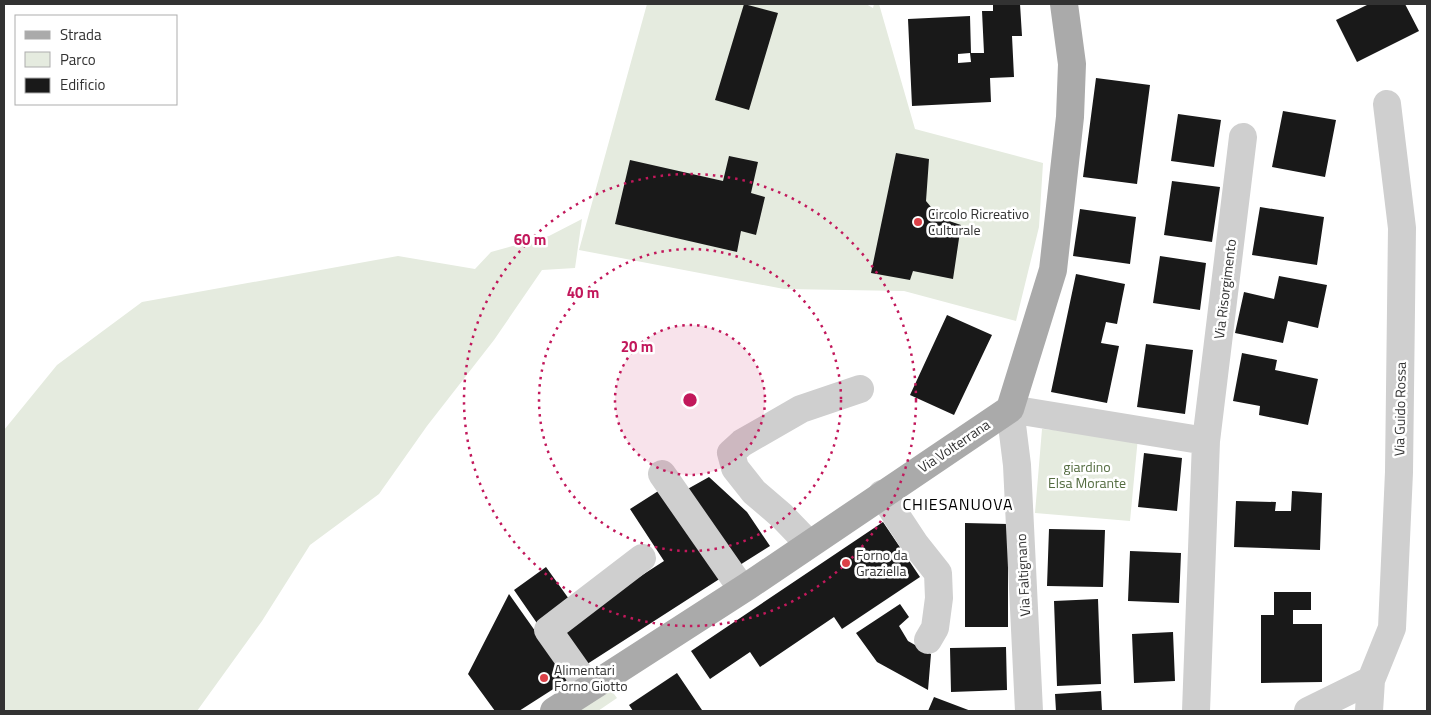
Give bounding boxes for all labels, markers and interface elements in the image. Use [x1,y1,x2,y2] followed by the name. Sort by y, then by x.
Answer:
[15,15,178,105] legend
[60,23,102,46] text: Strada
[60,48,96,71] text: Parco
[60,73,105,96] text: Edificio
[928,203,1029,240] place label: Circolo Ricreativo Culturale
[912,216,924,228] marker: Circolo Ricreativo Culturale
[514,228,546,251] text: 60 m
[1208,238,1241,340] street label: Via Risorgimento
[567,281,599,304] text: 40 m
[621,335,653,358] text: 20 m
[1388,362,1411,456] street label: Via Guido Rossa
[681,391,699,409] centre of rings
[914,414,994,477] street label: Via Volterrana
[1048,456,1126,493] park label: giardino Elsa Morante
[902,492,1014,516] district label: CHIESANUOVA
[1010,533,1035,617] street label: Via Faltignano
[856,544,908,581] place label: Forno da Graziella
[840,557,852,569] marker: Forno da Graziella
[554,659,628,696] place label: Alimentari Forno Giotto
[538,672,550,684] marker: Alimentari Forno Giotto

